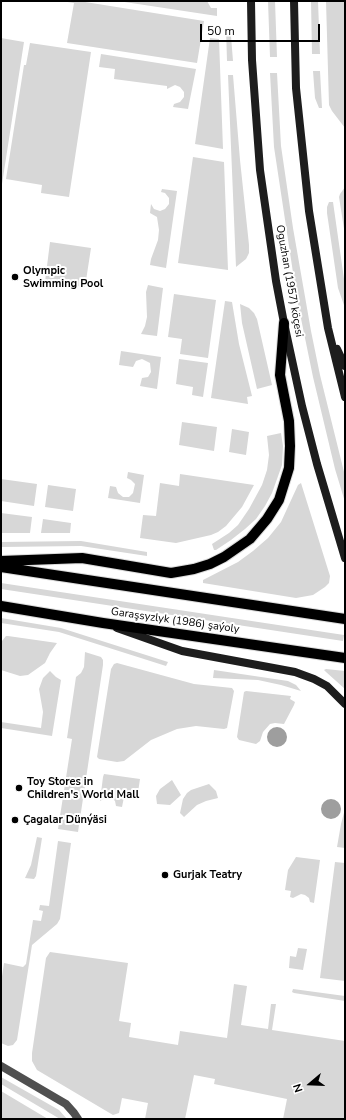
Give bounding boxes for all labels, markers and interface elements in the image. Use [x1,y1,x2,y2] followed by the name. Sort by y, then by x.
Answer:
[202,16,322,42] scale bar
[207,23,235,39] text: 50 m
[273,224,305,338] street label: Oguzhan (1957) köçesi
[23,264,103,290] place label: Olympic Swimming Pool
[10,272,20,282] marker: Olympic Swimming Pool
[110,605,240,637] street label: Garaşsyzlyk (1986) şaýoly
[27,775,139,801] place label: Toy Stores in Children's World Mall
[14,783,24,793] marker: Toy Stores in Children's World Mall
[23,813,107,827] place label: Çagalar Dünýäsi
[10,815,20,825] marker: Çagalar Dünýäsi
[173,868,242,882] place label: Gurjak Teatry
[160,870,170,880] marker: Gurjak Teatry
[290,1064,330,1104] north arrow
[290,1082,307,1094] text: N

